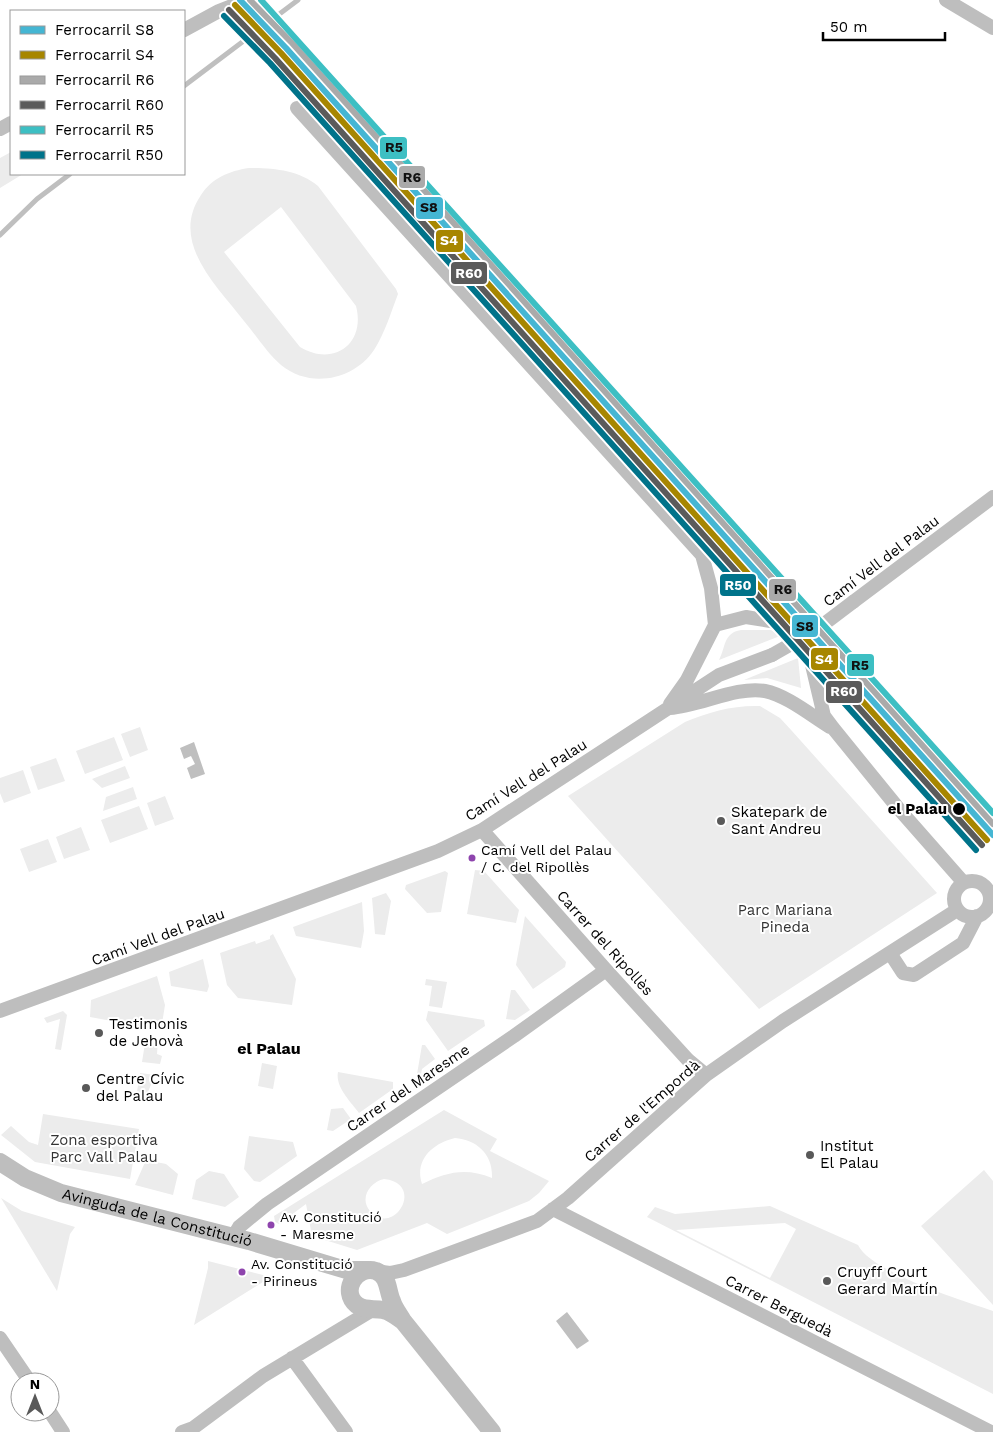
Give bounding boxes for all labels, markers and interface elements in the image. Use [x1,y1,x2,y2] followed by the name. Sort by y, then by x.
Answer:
[10,10,185,175] legend
[823,10,946,42] scale bar
[830,18,867,36] text: 50 m
[55,21,154,39] text: Ferrocarril S8
[55,46,154,64] text: Ferrocarril S4
[55,71,154,89] text: Ferrocarril R6
[55,96,164,114] text: Ferrocarril R60
[55,121,154,139] text: Ferrocarril R5
[379,136,408,160] line badge: R5
[385,139,403,155] text: R5
[55,146,163,164] text: Ferrocarril R50
[398,165,426,189] line badge: R6
[403,169,422,185] text: R6
[415,196,444,220] line badge: S8
[420,199,438,215] text: S8
[435,229,464,253] line badge: S4
[440,232,458,248] text: S4
[450,261,488,285] line badge: R60
[455,265,483,281] text: R60
[820,512,942,610] street label: Camí Vell del Palau
[719,573,757,597] line badge: R50
[725,577,751,593] text: R50
[768,578,797,602] line badge: R6
[774,581,793,597] text: R6
[791,614,819,638] line badge: S8
[796,618,814,634] text: S8
[810,647,839,671] line badge: S4
[815,651,833,667] text: S4
[846,653,875,677] line badge: R5
[851,657,869,673] text: R5
[825,680,863,704] line badge: R60
[830,683,858,699] text: R60
[462,735,590,825] street label: Camí Vell del Palau
[888,800,947,818] place label: el Palau
[951,801,967,817] marker: el Palau
[731,803,827,838] place label: Skatepark de Sant Andreu
[715,815,727,827] marker: Skatepark de Sant Andreu
[481,842,612,875] place label: Camí Vell del Palau / C. del Ripollès
[467,853,477,863] marker: Camí Vell del Palau / C. del Ripollès
[553,887,657,999] street label: Carrer del Ripollès
[738,901,833,936] park label: Parc Mariana Pineda
[89,905,227,969] street label: Camí Vell del Palau
[109,1015,188,1050] place label: Testimonis de Jehovà
[93,1027,105,1039] marker: Testimonis de Jehovà
[237,1039,301,1058] district label: el Palau
[343,1040,473,1136] street label: Carrer del Maresme
[581,1056,704,1166] street label: Carrer de l'Empordà
[96,1070,185,1105] place label: Centre Cívic del Palau
[80,1082,92,1094] marker: Centre Cívic del Palau
[50,1131,158,1166] park label: Zona esportiva Parc Vall Palau
[820,1137,879,1172] place label: Institut El Palau
[804,1149,816,1161] marker: Institut El Palau
[60,1185,254,1250] street label: Avinguda de la Constitució
[280,1209,382,1242] place label: Av. Constitució - Maresme
[266,1220,276,1230] marker: Av. Constitució - Maresme
[251,1256,353,1289] place label: Av. Constitució - Pirineus
[837,1263,938,1298] place label: Cruyff Court Gerard Martín
[237,1267,247,1277] marker: Av. Constitució - Pirineus
[722,1271,836,1341] street label: Carrer Berguedà
[821,1275,833,1287] marker: Cruyff Court Gerard Martín
[10,1372,60,1422] north arrow
[30,1376,40,1392] text: N

